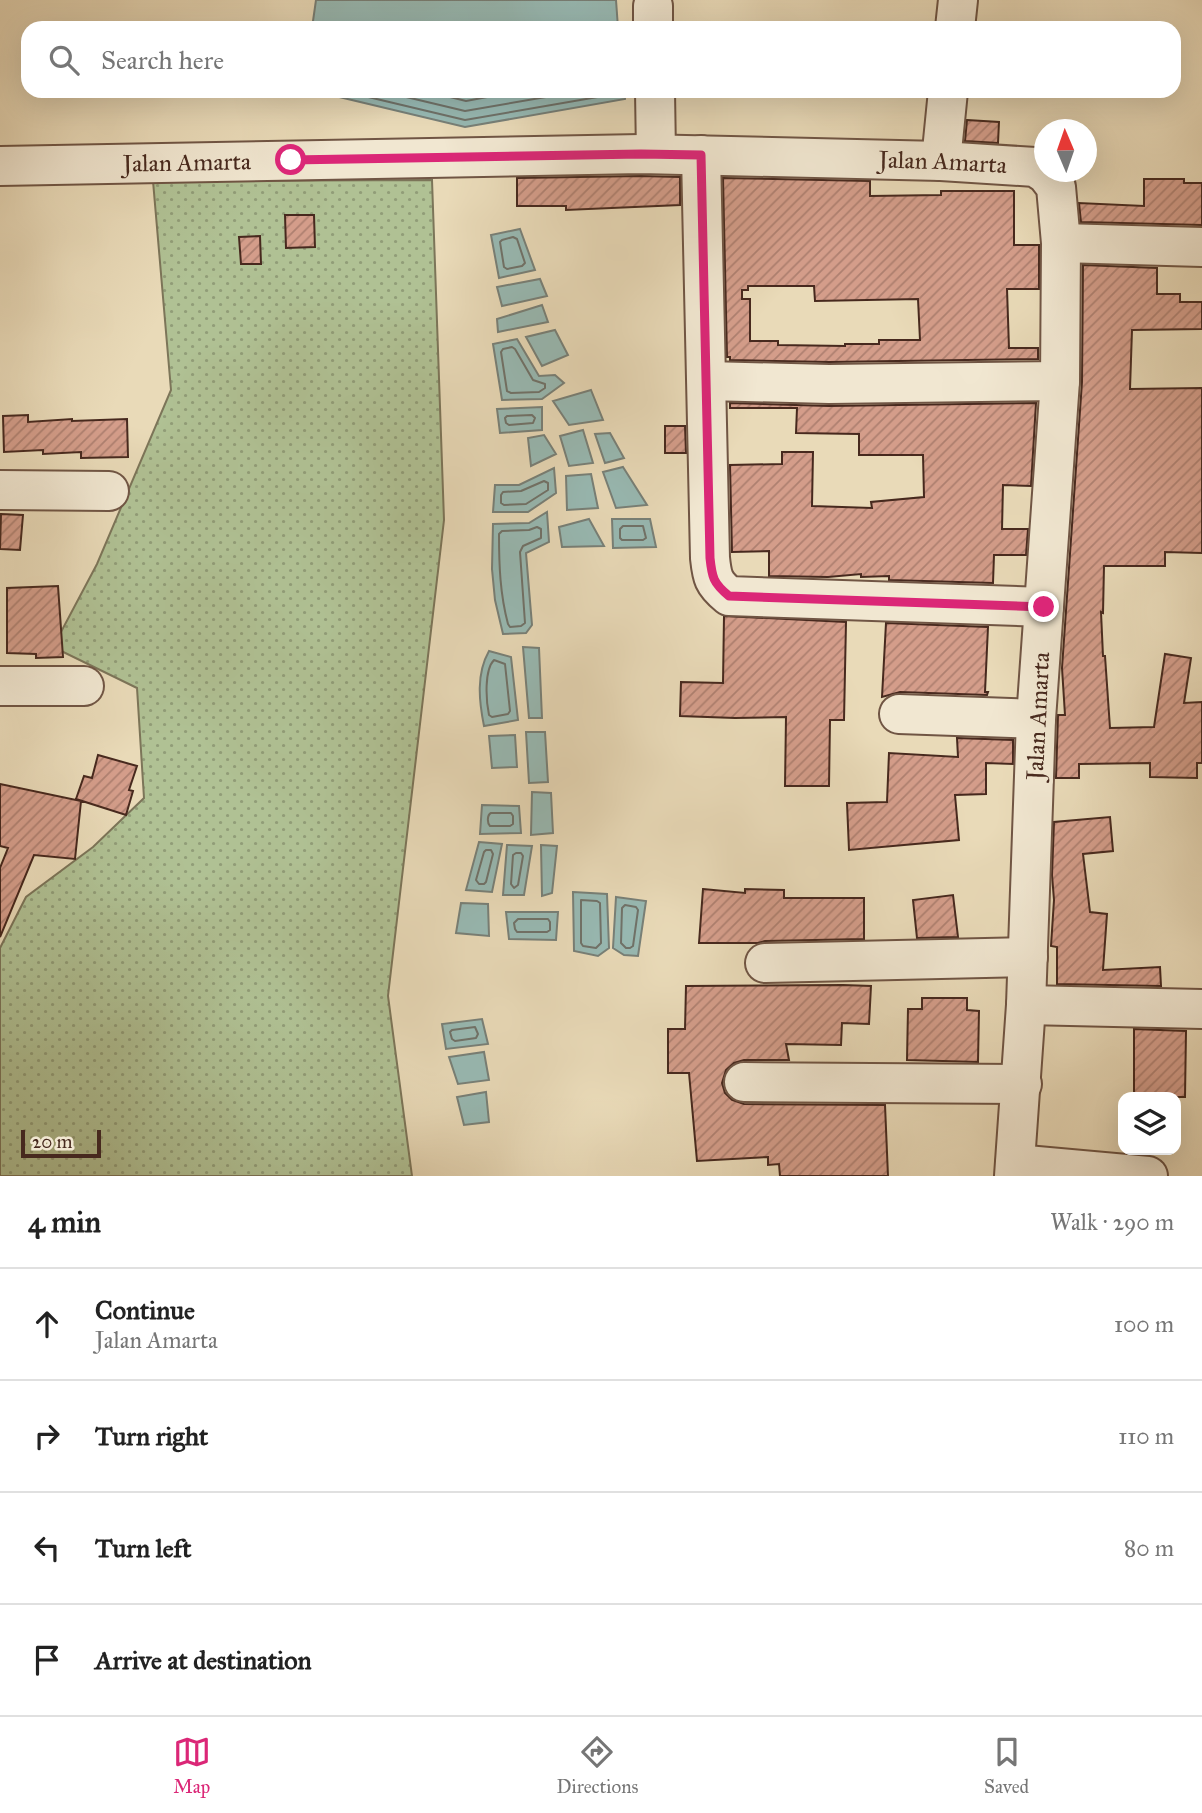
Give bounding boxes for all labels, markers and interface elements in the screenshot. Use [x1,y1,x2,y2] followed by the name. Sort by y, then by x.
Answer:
[21,21,1181,98] search box
[45,41,83,79] icon: search
[101,44,224,76] text: Search here
[1034,119,1097,182] north arrow
[275,144,306,175] route start
[875,144,1009,180] street label: Jalan Amarta
[120,146,252,179] street label: Jalan Amarta
[1028,591,1059,622] route end
[1020,650,1056,784] street label: Jalan Amarta
[1118,1092,1181,1155] map controls
[1118,1092,1181,1155] button: layers
[21,1127,102,1159] scale bar
[32,1130,73,1153] text: 20 m
[28,1204,101,1240] text: 4 min
[1050,1208,1174,1236] text: Walk · 290 m
[95,1294,195,1326] text: Continue
[28,1305,66,1343] icon: ahead
[1114,1310,1174,1338] text: 100 m
[95,1326,218,1354] text: Jalan Amarta
[28,1417,66,1455] icon: right
[95,1420,208,1452] text: Turn right
[1118,1422,1174,1450] text: 110 m
[28,1529,66,1567] icon: left
[95,1532,191,1564] text: Turn left
[1124,1534,1174,1562] text: 80 m
[28,1641,66,1679] icon: arrive
[95,1644,312,1676] text: Arrive at destination
[173,1733,211,1798] tab: Map
[556,1733,638,1798] tab: Directions
[984,1733,1029,1798] tab: Saved

